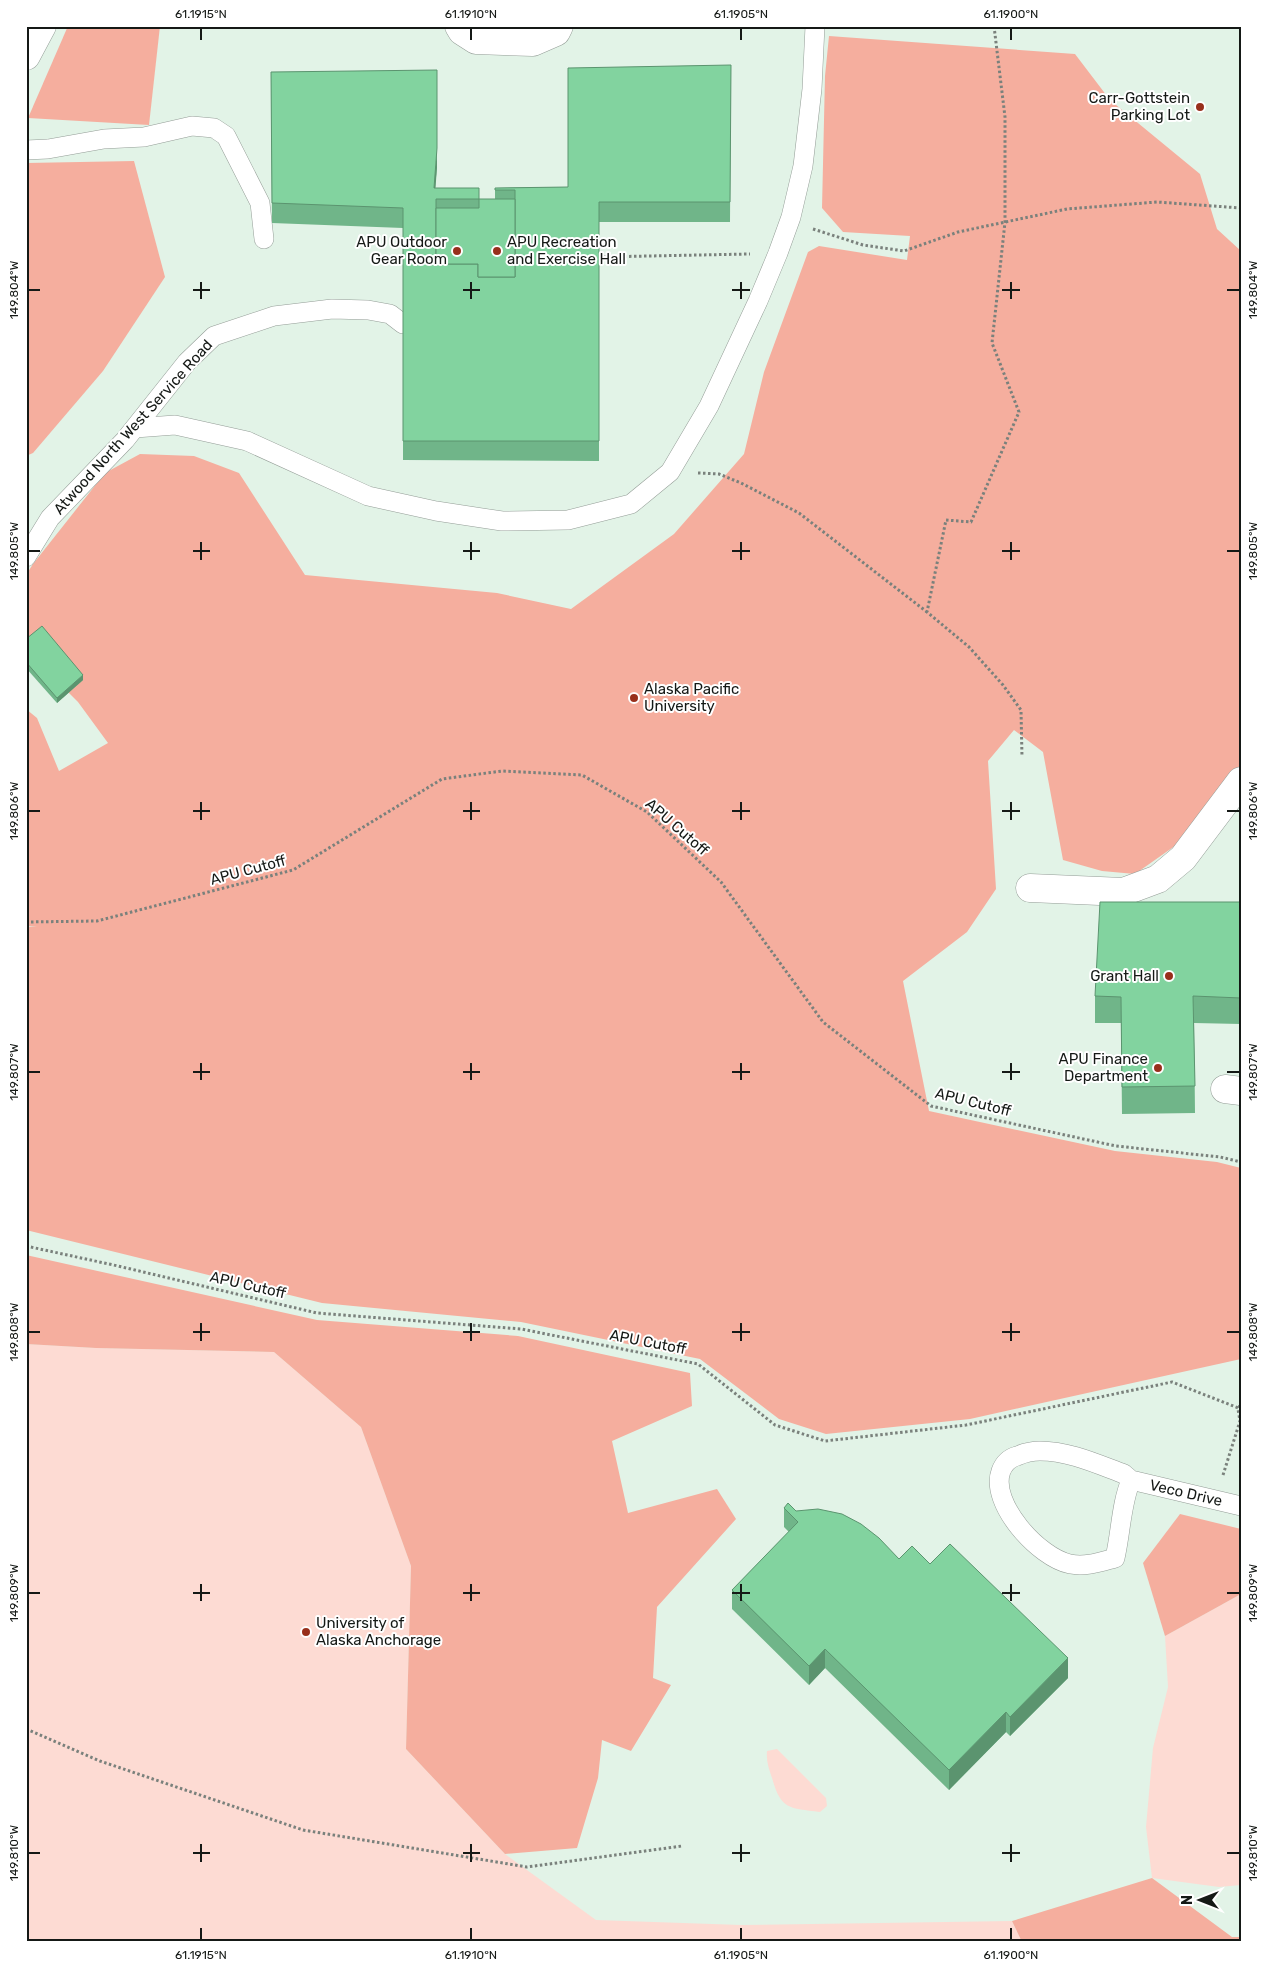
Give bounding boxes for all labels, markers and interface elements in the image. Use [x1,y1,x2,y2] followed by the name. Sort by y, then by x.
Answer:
[175,7,227,21] text: 61.1915°N
[445,7,497,21] text: 61.1910°N
[714,7,768,21] text: 61.1905°N
[984,7,1038,21] text: 61.1900°N
[1089,89,1190,124] place label: Carr-Gottstein Parking Lot
[1194,101,1206,113] marker: Carr-Gottstein Parking Lot
[356,233,447,268] place label: APU Outdoor Gear Room
[507,233,626,268] place label: APU Recreation and Exercise Hall
[451,245,463,257] marker: APU Outdoor Gear Room
[491,245,503,257] marker: APU Recreation and Exercise Hall
[7,260,21,319] text: 149.804°W
[1246,260,1260,319] text: 149.804°W
[50,336,216,518] street label: Atwood North West Service Road
[7,521,21,580] text: 149.805°W
[1246,521,1260,580] text: 149.805°W
[644,680,739,715] place label: Alaska Pacific University
[628,692,640,704] marker: Alaska Pacific University
[7,781,21,840] text: 149.806°W
[1246,781,1260,840] text: 149.806°W
[642,795,713,860] street label: APU Cutoff
[208,851,288,889] street label: APU Cutoff
[1090,967,1159,985] place label: Grant Hall
[1163,970,1175,982] marker: Grant Hall
[7,1043,21,1101] text: 149.807°W
[1246,1043,1260,1101] text: 149.807°W
[1059,1050,1148,1085] place label: APU Finance Department
[1152,1062,1164,1074] marker: APU Finance Department
[933,1084,1013,1120] street label: APU Cutoff
[208,1267,288,1303] street label: APU Cutoff
[7,1302,21,1361] text: 149.808°W
[1246,1302,1260,1361] text: 149.808°W
[608,1326,688,1358] street label: APU Cutoff
[1148,1476,1224,1510] street label: Veco Drive
[7,1563,21,1622] text: 149.809°W
[1246,1563,1260,1622] text: 149.809°W
[316,1614,441,1649] place label: University of Alaska Anchorage
[300,1626,312,1638] marker: University of Alaska Anchorage
[7,1824,21,1881] text: 149.810°W
[1246,1824,1260,1881] text: 149.810°W
[1174,1876,1224,1926] north arrow
[1179,1895,1196,1905] text: N
[175,1948,227,1962] text: 61.1915°N
[445,1948,497,1962] text: 61.1910°N
[714,1948,768,1962] text: 61.1905°N
[984,1948,1038,1962] text: 61.1900°N

